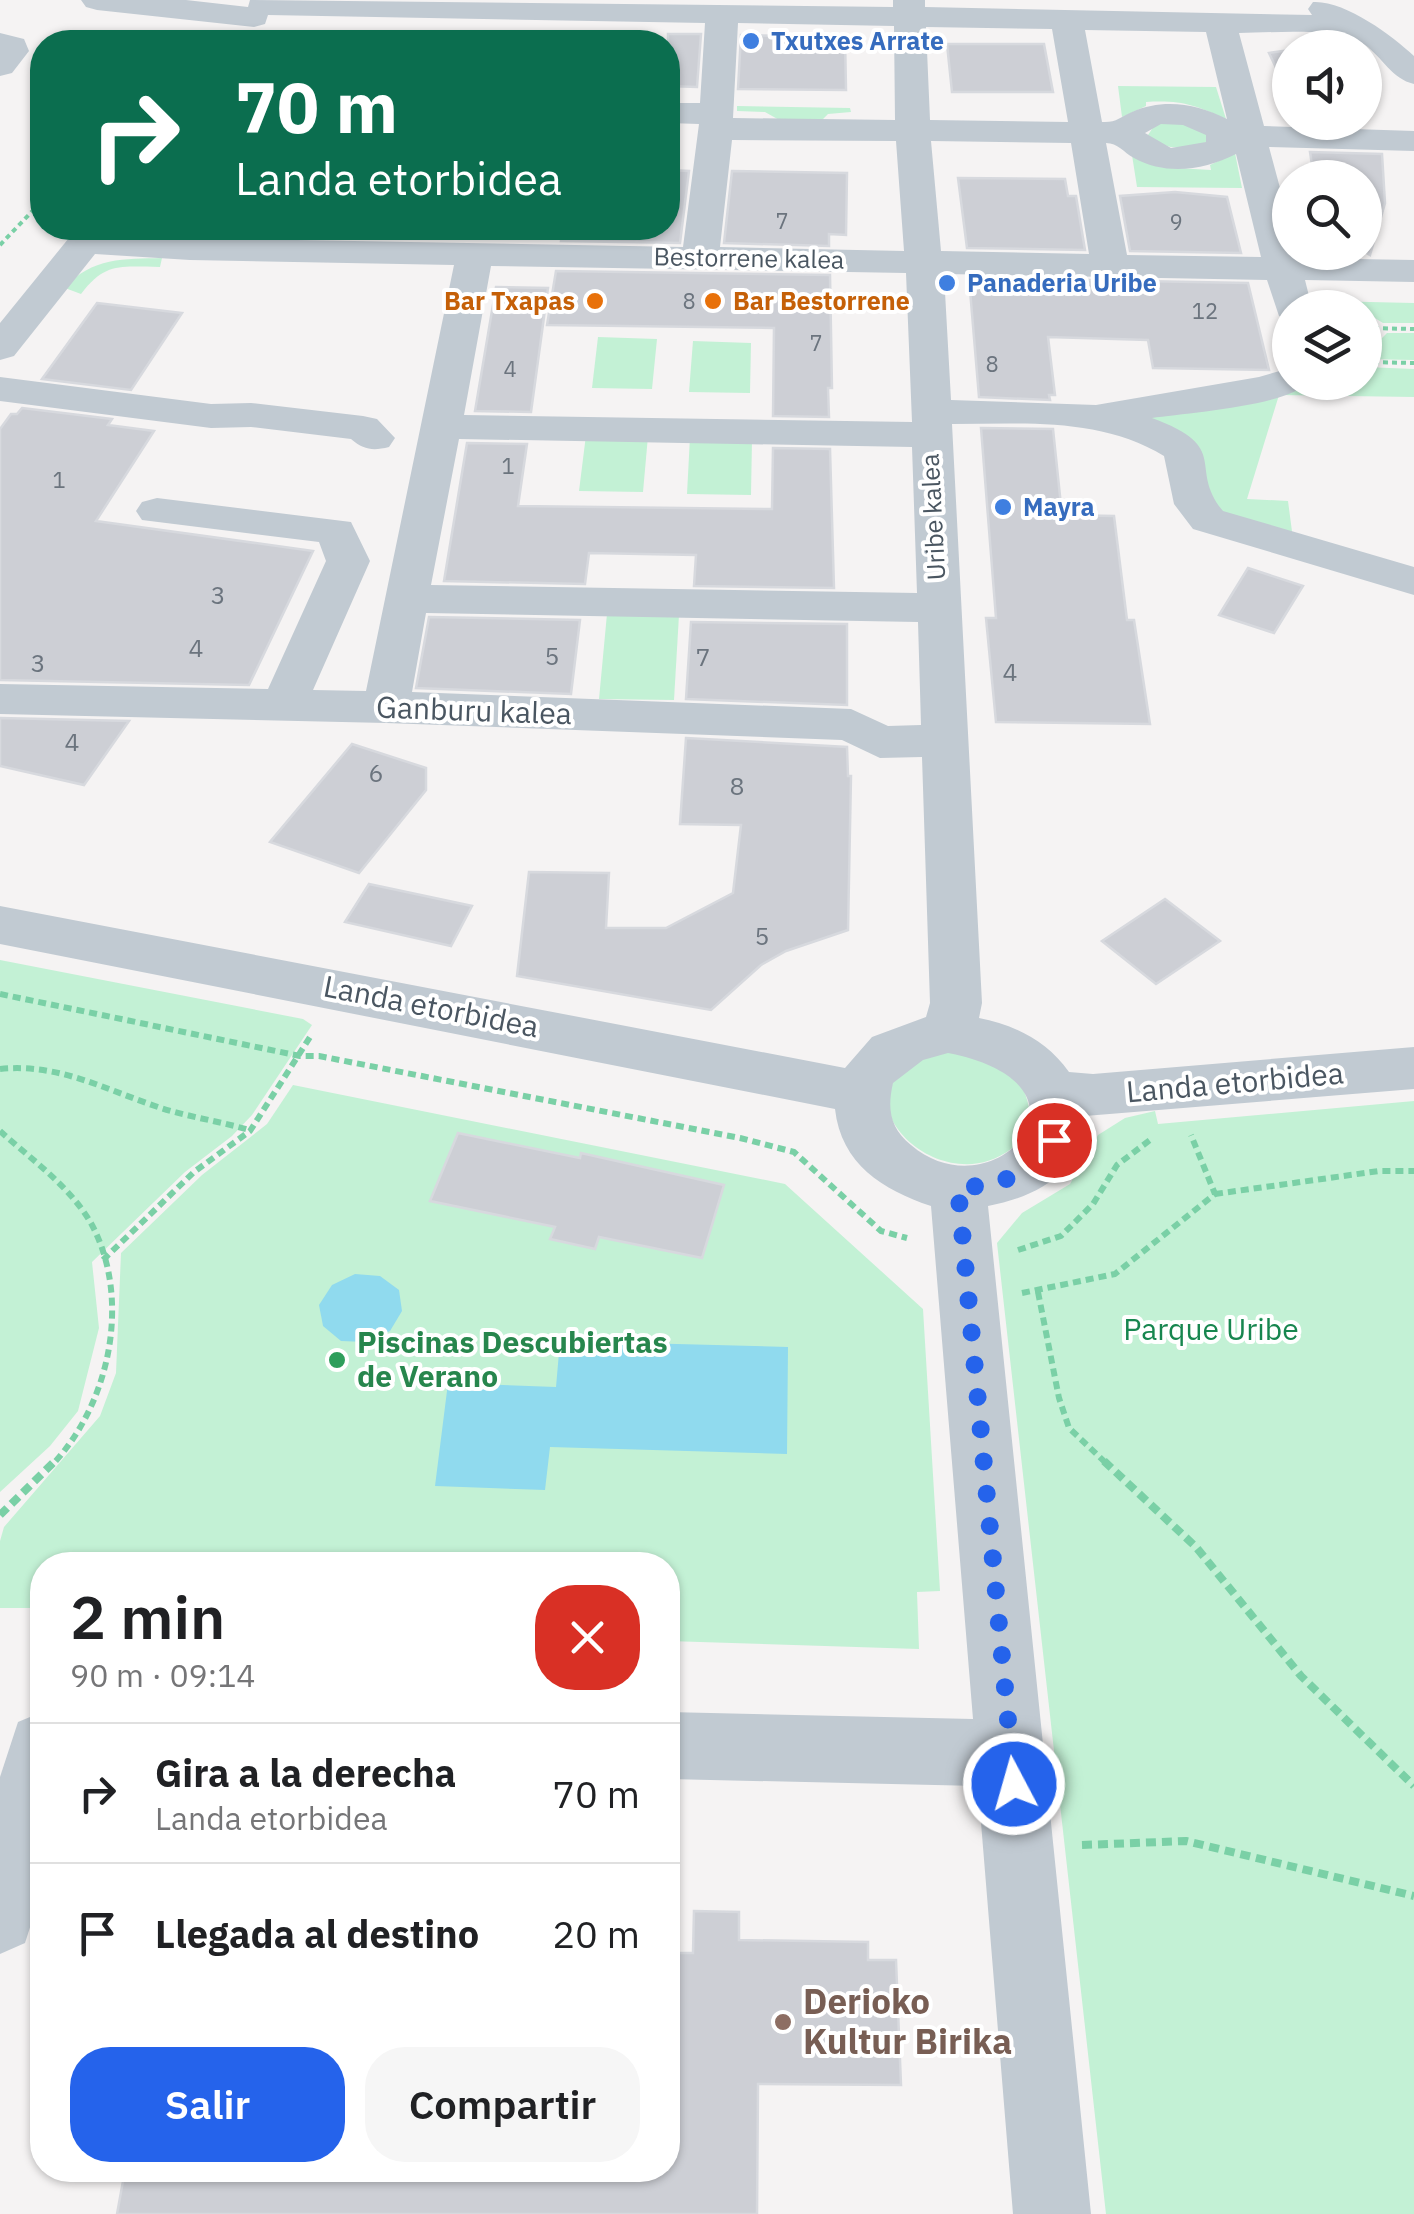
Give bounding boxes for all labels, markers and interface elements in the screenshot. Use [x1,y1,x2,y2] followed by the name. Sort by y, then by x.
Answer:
[771,24,944,57] place label: Txutxes Arrate
[740,30,762,52] marker: Txutxes Arrate
[1272,30,1382,400] map controls
[1272,30,1382,140] button: sound
[235,61,398,152] text: 70 m
[70,70,200,200] icon: right
[235,149,562,207] text: Landa etorbidea
[1272,160,1382,270] button: search
[775,206,789,235] house number: 7
[1169,207,1183,236] house number: 9
[653,239,845,276] street label: Bestorrene kalea
[967,266,1157,299] place label: Panaderia Uribe
[936,272,958,294] marker: Panaderia Uribe
[444,284,575,317] place label: Bar Txapas
[733,284,910,317] place label: Bar Bestorrene
[682,286,696,315] house number: 8
[584,290,606,312] marker: Bar Txapas
[702,290,724,312] marker: Bar Bestorrene
[1272,290,1382,400] button: layers
[1192,296,1218,325] house number: 12
[809,328,823,357] house number: 7
[985,349,999,378] house number: 8
[503,354,517,383] house number: 4
[501,451,515,480] house number: 1
[913,453,952,581] street label: Uribe kalea
[52,465,66,494] house number: 1
[1023,490,1095,523] place label: Mayra
[992,496,1014,518] marker: Mayra
[210,578,226,611] house number: 3
[188,631,204,664] house number: 4
[544,639,560,672] house number: 5
[695,640,711,673] house number: 7
[30,646,46,679] house number: 3
[1002,655,1018,688] house number: 4
[376,687,573,732] street label: Ganburu kalea
[64,725,80,758] house number: 4
[368,756,384,789] house number: 6
[729,769,745,802] house number: 8
[754,919,770,952] house number: 5
[321,966,542,1045] street label: Landa etorbidea
[1125,1053,1345,1110] street label: Landa etorbidea
[1012,1098,1097,1183] pin
[1027,1113,1082,1168] icon: arrive
[1123,1309,1299,1348] park label: Parque Uribe
[357,1322,668,1395] place label: Piscinas Descubiertas de Verano
[326,1349,348,1371] marker: Piscinas Descubiertas de Verano
[70,1577,225,1656] text: 2 min
[535,1585,640,1690] button: close
[70,1654,256,1696] text: 90 m · 09:14
[962,1732,1066,1836] position arrow
[155,1748,456,1797] text: Gira a la derecha
[70,1766,125,1821] icon: right
[552,1769,640,1818] text: 70 m
[155,1797,388,1839] text: Landa etorbidea
[70,1906,125,1961] icon: arrive
[155,1909,479,1958] text: Llegada al destino
[552,1909,640,1958] text: 20 m
[803,1978,1012,2064] place label: Derioko Kultur Birika
[772,2011,794,2033] marker: Derioko Kultur Birika
[70,2047,345,2162] button: Salir
[365,2047,640,2162] button: Compartir

